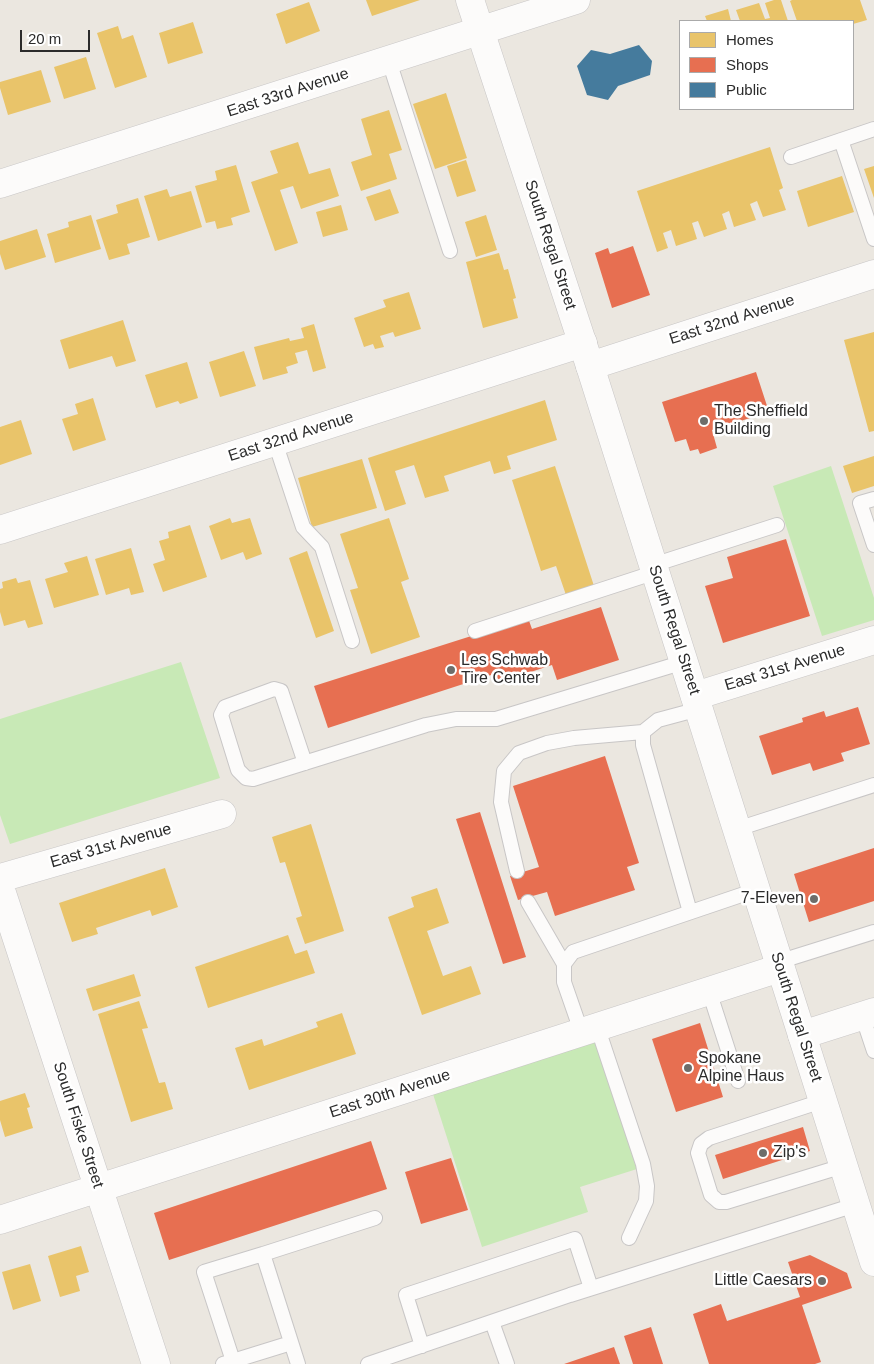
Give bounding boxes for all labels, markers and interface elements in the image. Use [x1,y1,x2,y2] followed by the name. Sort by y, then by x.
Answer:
[22,20,92,52] scale bar
[679,20,854,110] legend
[28,30,61,47] text: 20 m
[726,31,774,48] text: Homes
[726,56,769,73] text: Shops
[225,64,351,122] street label: East 33rd Avenue
[726,81,767,98] text: Public
[520,178,580,312] street label: South Regal Street
[667,291,797,349] street label: East 32nd Avenue
[714,402,808,440] place label: The Sheffield Building
[226,408,356,466] street label: East 32nd Avenue
[698,415,710,427] marker: The Sheffield Building
[644,563,704,697] street label: South Regal Street
[722,641,848,695] street label: East 31st Avenue
[461,651,548,689] place label: Les Schwab Tire Center
[445,664,457,676] marker: Les Schwab Tire Center
[48,820,174,872] street label: East 31st Avenue
[741,889,804,909] place label: 7-Eleven
[808,893,820,905] marker: 7-Eleven
[766,950,826,1084] street label: South Regal Street
[698,1049,784,1087] place label: Spokane Alpine Haus
[49,1059,107,1191] street label: South Fiske Street
[682,1062,694,1074] marker: Spokane Alpine Haus
[327,1065,453,1123] street label: East 30th Avenue
[773,1143,806,1163] place label: Zip's
[757,1147,769,1159] marker: Zip's
[714,1271,812,1291] place label: Little Caesars
[816,1275,828,1287] marker: Little Caesars

